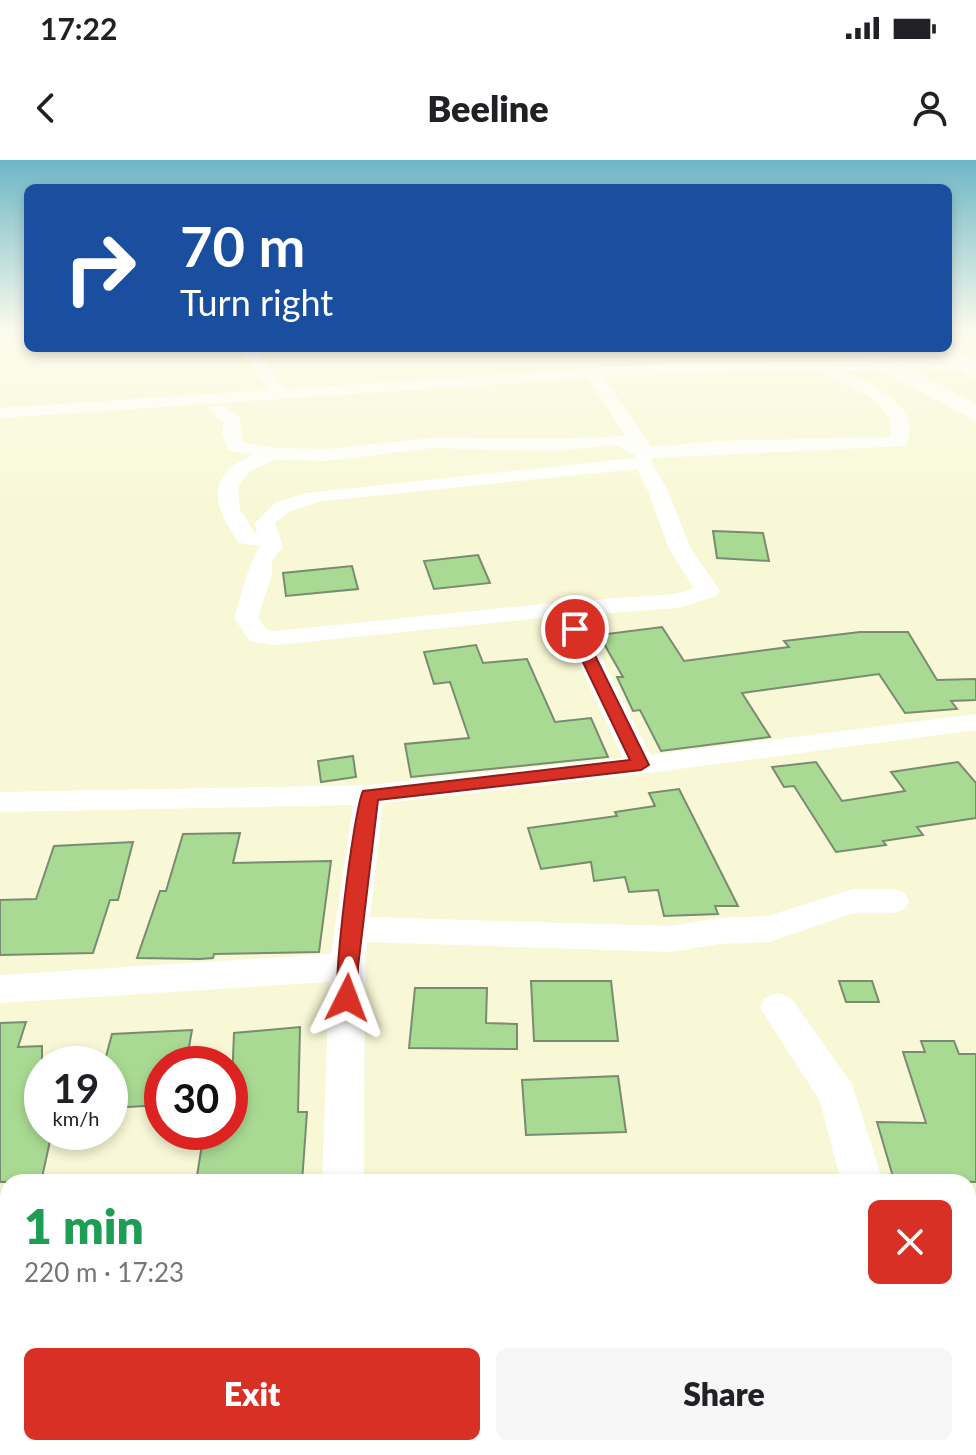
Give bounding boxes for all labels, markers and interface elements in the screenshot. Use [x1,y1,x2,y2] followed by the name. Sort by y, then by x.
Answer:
[40,10,117,46] text: 17:22
[24,86,68,130] icon: back
[427,86,549,130] text: Beeline
[908,86,952,130] icon: person
[180,212,305,279] text: 70 m
[48,216,152,320] icon: right
[180,280,333,324] text: Turn right
[541,595,609,663] pin
[553,607,597,651] icon: arrive
[305,956,389,1040] position arrow
[144,1046,248,1150] speed limit sign: 30
[53,1064,99,1112] text: 19
[53,1106,99,1130] text: km/h
[24,1197,144,1254] text: 1 min
[868,1200,952,1284] button: close
[24,1256,184,1288] text: 220 m · 17:23
[24,1348,480,1440] button: Exit
[496,1348,952,1440] button: Share

